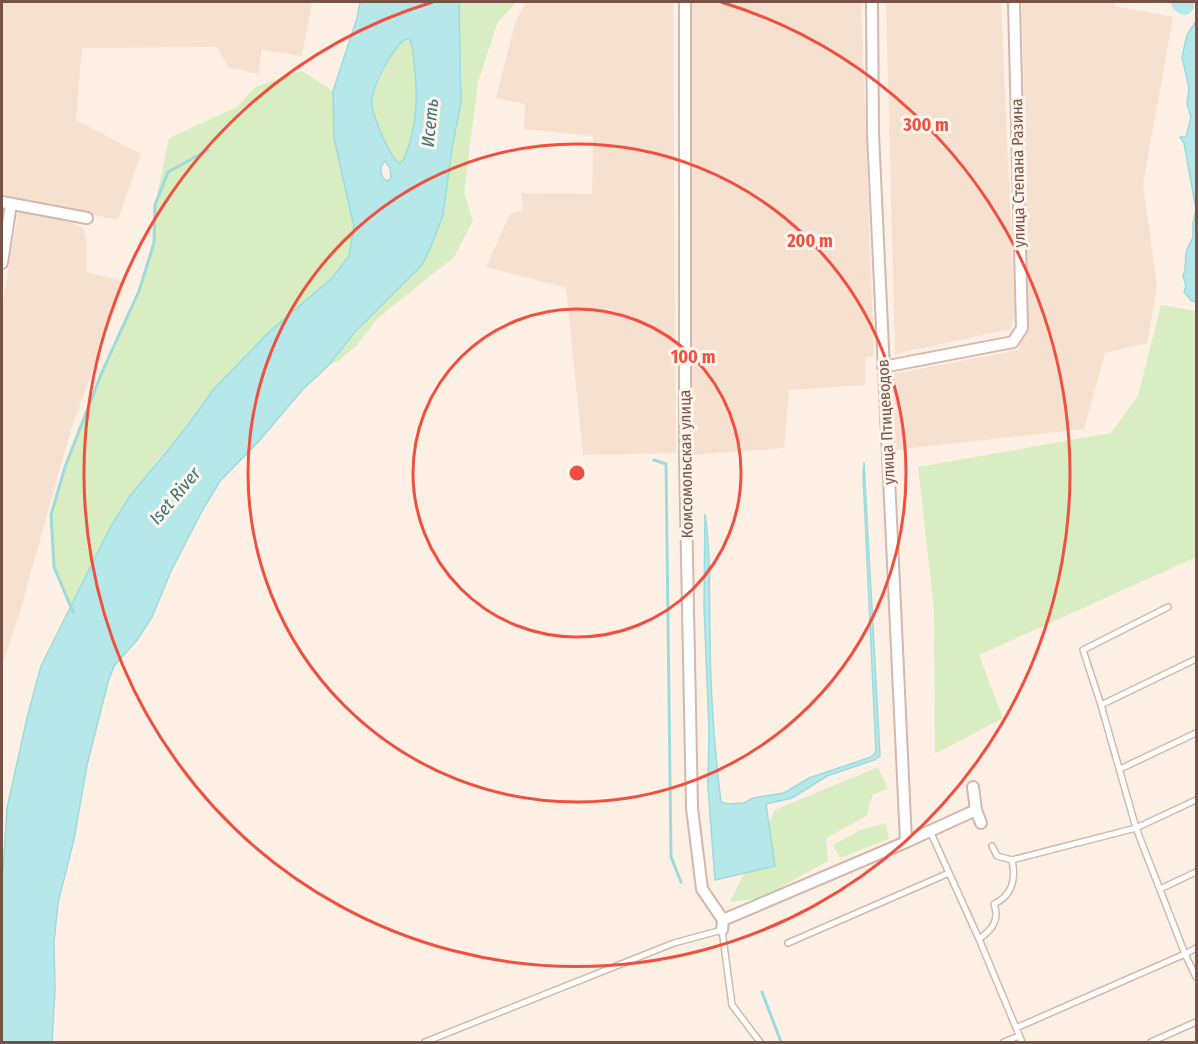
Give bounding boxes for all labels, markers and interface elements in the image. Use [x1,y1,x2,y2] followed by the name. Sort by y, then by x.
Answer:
[417,98,443,148] water label: Исеть
[1007,98,1029,248] street label: улица Степана Разина
[902,114,949,136] text: 300 m
[786,230,833,252] text: 200 m
[671,346,715,368] text: 100 m
[873,359,899,485] street label: улица Птицеводов
[675,389,697,539] street label: Комсомольская улица
[145,462,206,529] water label: Iset River
[567,463,587,483] centre of rings

